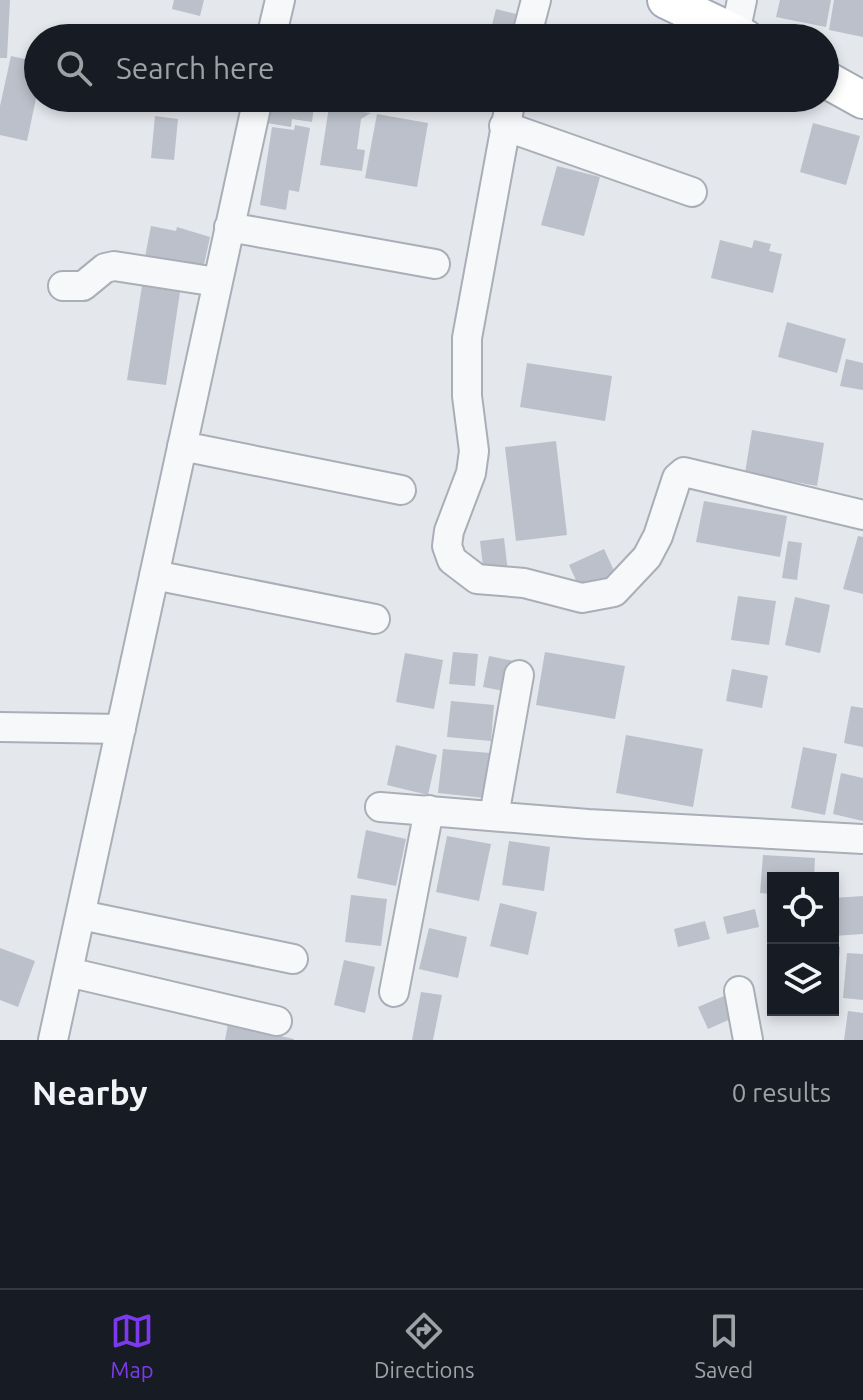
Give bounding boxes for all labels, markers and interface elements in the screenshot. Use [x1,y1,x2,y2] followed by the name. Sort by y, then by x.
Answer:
[24,24,839,112] search box
[52,46,96,90] icon: search
[116,51,275,85] text: Search here
[767,872,839,1016] map controls
[767,872,839,944] button: locate
[767,944,839,1016] button: layers
[32,1073,147,1111] text: Nearby
[732,1078,831,1107] text: 0 results
[110,1309,154,1382] tab: Map
[374,1309,475,1382] tab: Directions
[694,1309,753,1382] tab: Saved

